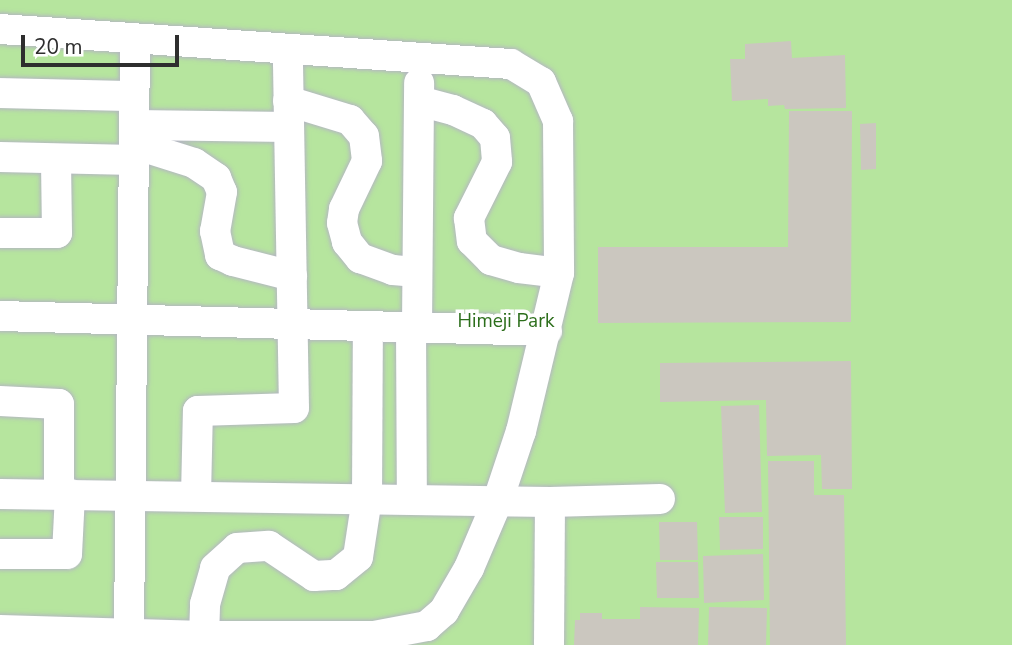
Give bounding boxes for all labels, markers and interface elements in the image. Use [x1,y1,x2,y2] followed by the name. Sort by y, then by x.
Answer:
[24,21,182,65] scale bar
[34,33,83,61] text: 20 m
[458,311,554,333] park label: Himeji Park

